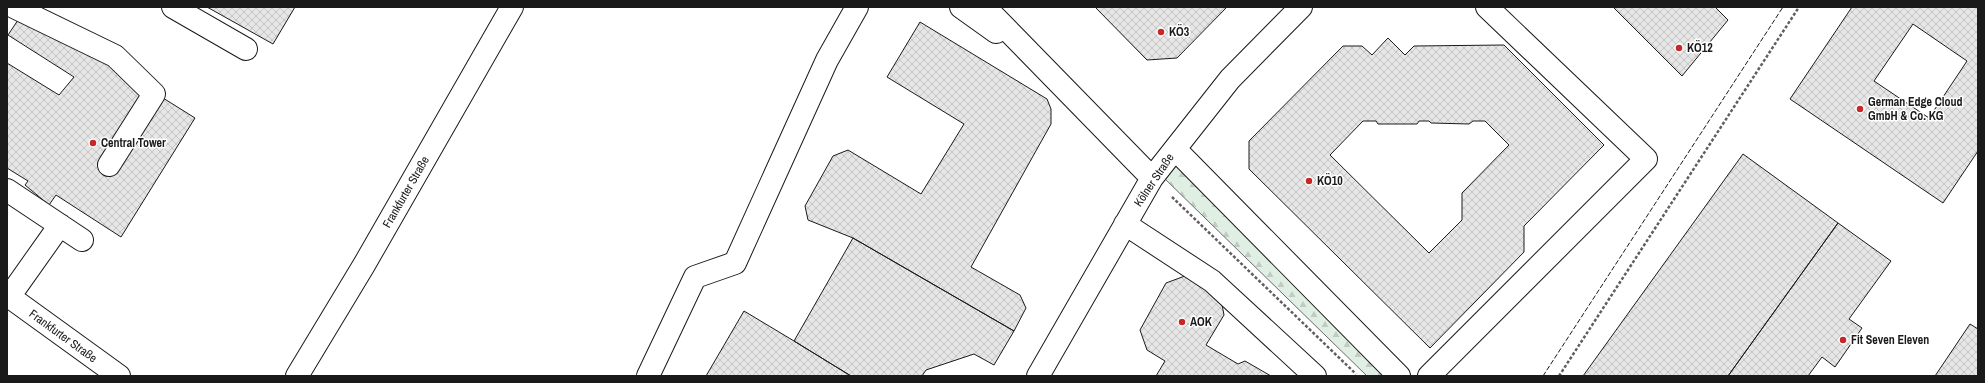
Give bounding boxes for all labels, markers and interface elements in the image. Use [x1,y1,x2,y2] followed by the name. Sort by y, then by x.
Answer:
[1169,23,1190,40] place label: KÖ3
[1156,27,1166,37] marker: KÖ3
[1687,39,1713,56] place label: KÖ12
[1674,43,1684,53] marker: KÖ12
[1868,94,1963,124] place label: German Edge Cloud GmbH & Co. KG
[1855,104,1865,114] marker: German Edge Cloud GmbH & Co. KG
[101,135,166,151] place label: Central Tower
[88,138,98,148] marker: Central Tower
[1130,150,1178,210] street label: Kölner Straße
[379,153,433,231] street label: Frankfurter Straße
[1317,172,1343,189] place label: KÖ10
[1304,176,1314,186] marker: KÖ10
[26,306,100,366] street label: Frankfurter Straße
[1190,314,1213,330] place label: AOK
[1177,317,1187,327] marker: AOK
[1851,332,1929,348] place label: Fit Seven Eleven
[1838,335,1848,345] marker: Fit Seven Eleven

